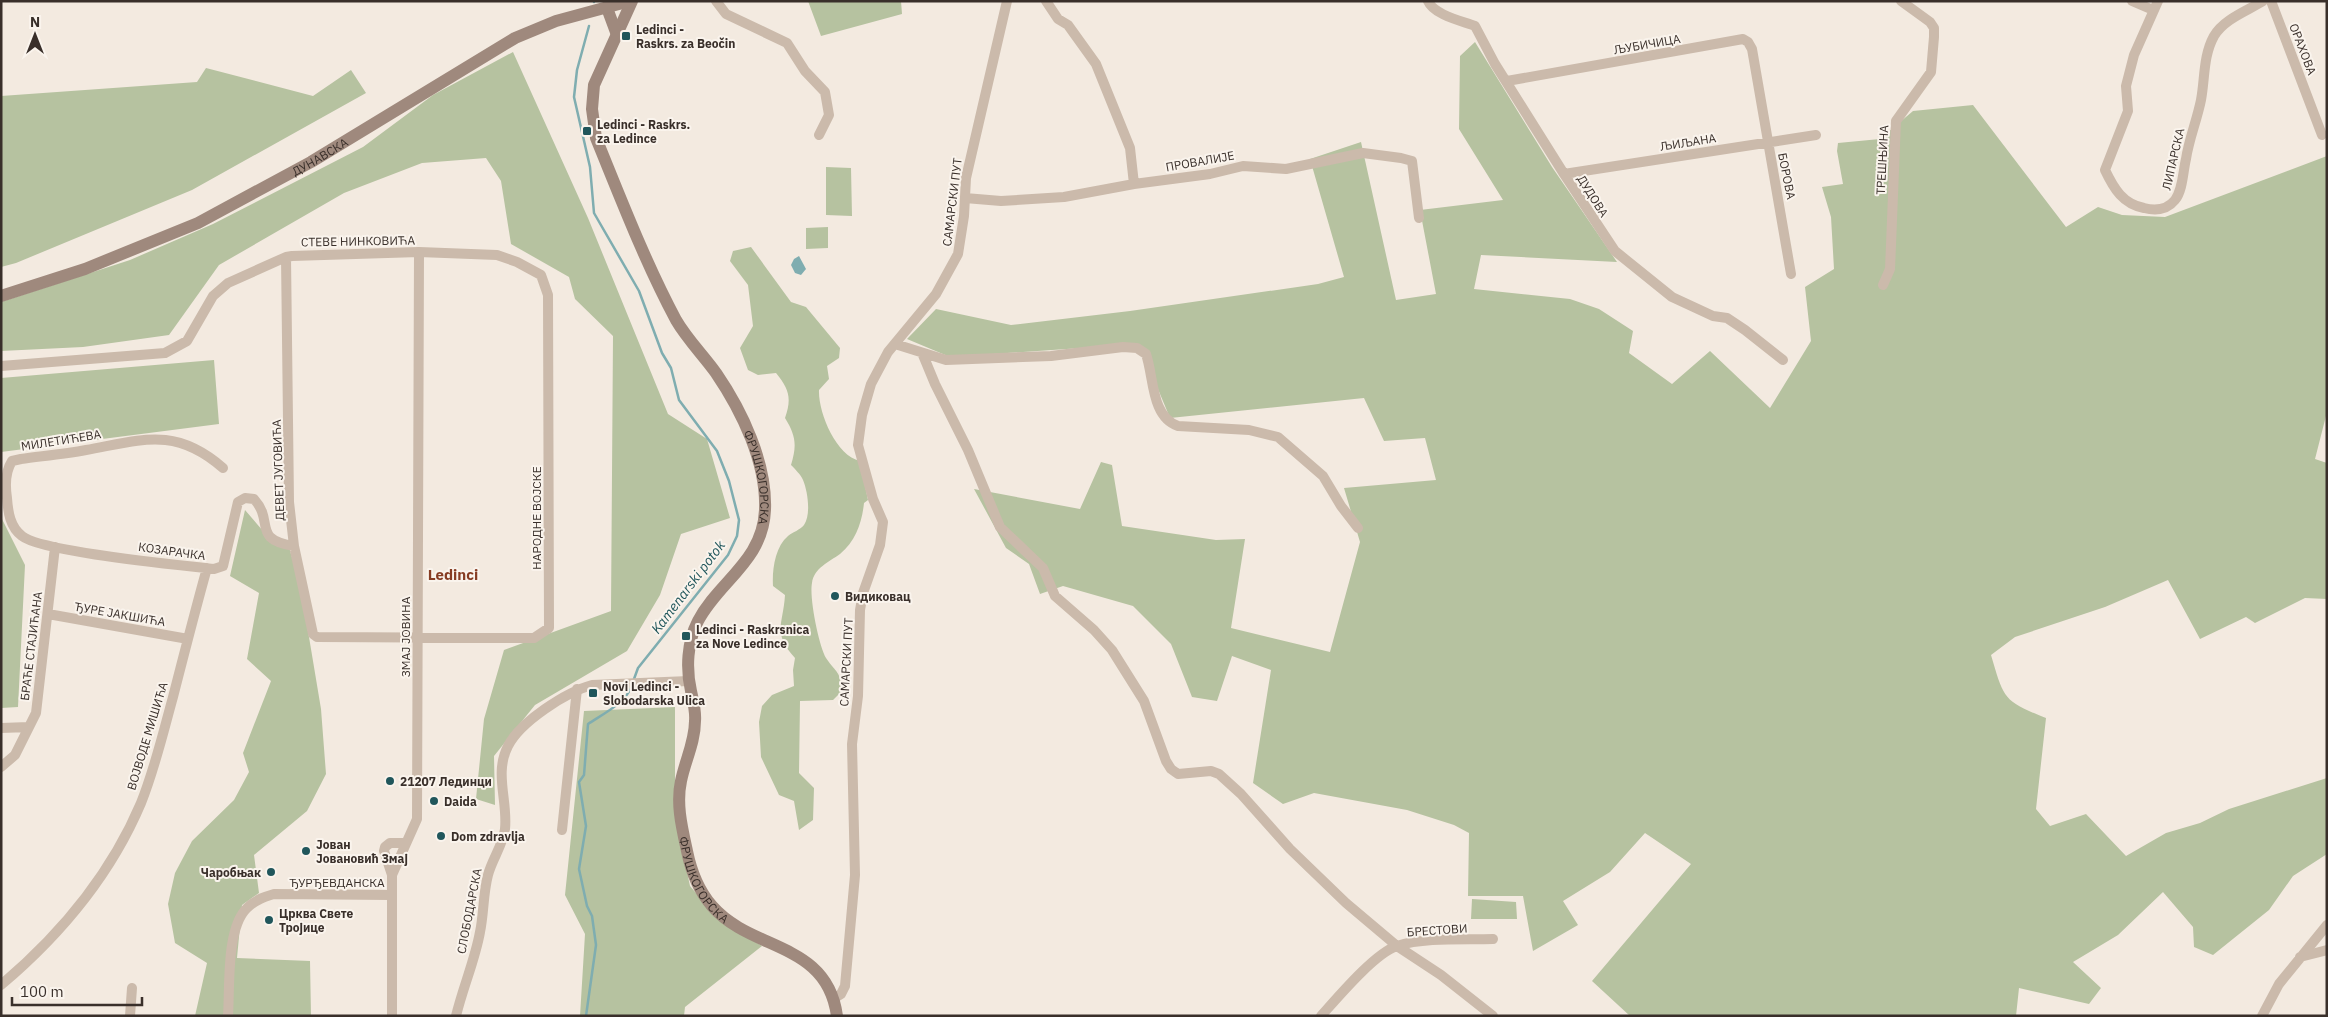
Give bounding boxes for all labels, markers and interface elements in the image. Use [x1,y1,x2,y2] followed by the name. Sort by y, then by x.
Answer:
[10,10,60,60] north arrow
[30,13,40,31] text: N
[2286,21,2320,77] street label: ОРАХОВА
[636,22,735,51] place label: Ledinci - Raskrs. za Beočin
[620,30,632,42] marker: Ledinci - Raskrs. za Beočin
[1612,31,1682,57] street label: ЉУБИЧИЦА
[597,117,690,146] place label: Ledinci - Raskrs. za Ledince
[1873,124,1891,195] street label: ТРЕШЊИНА
[581,125,593,137] marker: Ledinci - Raskrs. za Ledince
[2159,126,2187,191] street label: ЛИПАРСКА
[1659,130,1717,154] street label: ЉИЉАНА
[289,134,351,179] street label: ДУНАВСКА
[1165,148,1235,174] street label: ПРОВАЛИЈЕ
[1775,151,1799,201] street label: БОРОВА
[939,157,965,247] street label: САМАРСКИ ПУТ
[1574,172,1612,220] street label: ДУДОВА
[301,233,415,249] street label: СТЕВЕ НИНКОВИЋА
[269,419,287,521] street label: ДЕВЕТ ЈУГОВИЋА
[20,426,102,454] street label: МИЛЕТИЋЕВА
[741,428,773,526] street label: ФРУШКОГОРСКА
[529,466,544,570] street label: НАРОДНЕ ВОЈСКЕ
[647,536,729,637] water label: Kamenarski potok
[137,539,207,563] street label: КОЗАРАЧКА
[428,565,478,584] district label: Ledinci
[845,589,911,604] place label: Видиковац
[17,590,45,701] street label: БРАЋЕ СТАЈИЋАНА
[829,590,841,602] marker: Видиковац
[398,596,413,677] street label: ЗМАЈ ЈОВИНА
[73,599,167,629] street label: ЂУРЕ ЈАКШИЋА
[836,617,856,707] street label: САМАРСКИ ПУТ
[696,622,809,651] place label: Ledinci - Raskrsnica za Nove Ledince
[680,630,692,642] marker: Ledinci - Raskrsnica za Nove Ledince
[603,679,705,708] place label: Novi Ledinci - Slobodarska Ulica
[123,680,171,792] street label: ВОЈВОДЕ МИШИЋА
[587,687,599,699] marker: Novi Ledinci - Slobodarska Ulica
[400,774,492,789] place label: 21207 Лединци
[384,775,396,787] marker: 21207 Лединци
[444,794,477,809] place label: Daida
[428,795,440,807] marker: Daida
[451,829,525,844] place label: Dom zdravlja
[435,830,447,842] marker: Dom zdravlja
[677,835,732,926] street label: ФРУШКОГОРСКА
[316,837,408,866] place label: Јован Јовановић Змај
[300,845,312,857] marker: Јован Јовановић Змај
[201,865,261,880] place label: Чаробњак
[265,866,277,878] marker: Чаробњак
[453,867,485,955] street label: СЛОБОДАРСКА
[289,875,385,890] street label: ЂУРЂЕВДАНСКА
[279,906,353,935] place label: Црква Свете Тројице
[263,914,275,926] marker: Црква Свете Тројице
[1406,920,1468,940] street label: БРЕСТОВИ
[12,974,142,1006] scale bar
[20,982,64,1001] text: 100 m

